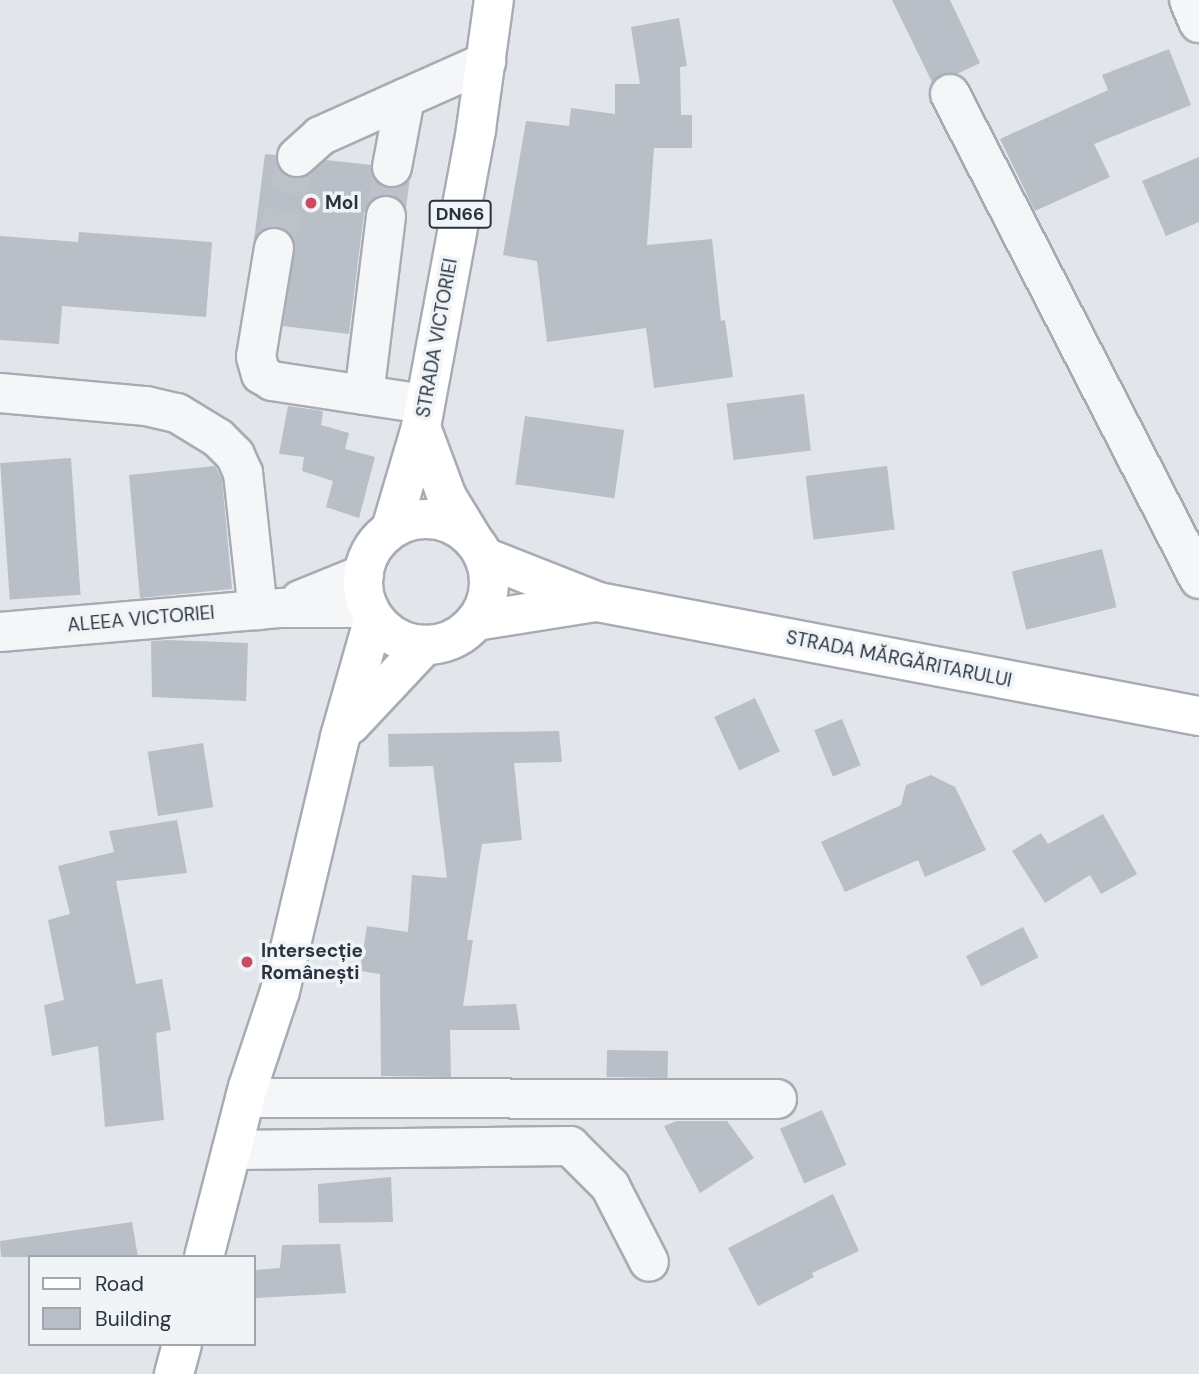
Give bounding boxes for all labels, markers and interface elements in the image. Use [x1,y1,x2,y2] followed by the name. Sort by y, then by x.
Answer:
[325,192,358,214] place label: Mol
[303,195,319,211] marker: Mol
[428,200,491,229] road number: DN66
[412,257,462,419] street label: STRADA VICTORIEI
[66,601,216,637] street label: ALEEA VICTORIEI
[784,626,1014,692] street label: STRADA MĂRGĂRITARULUI
[261,940,363,984] place label: Intersecție Românești
[239,954,255,970] marker: Intersecție Românești
[28,1255,256,1346] legend
[95,1270,144,1298] text: Road
[95,1305,171,1333] text: Building

